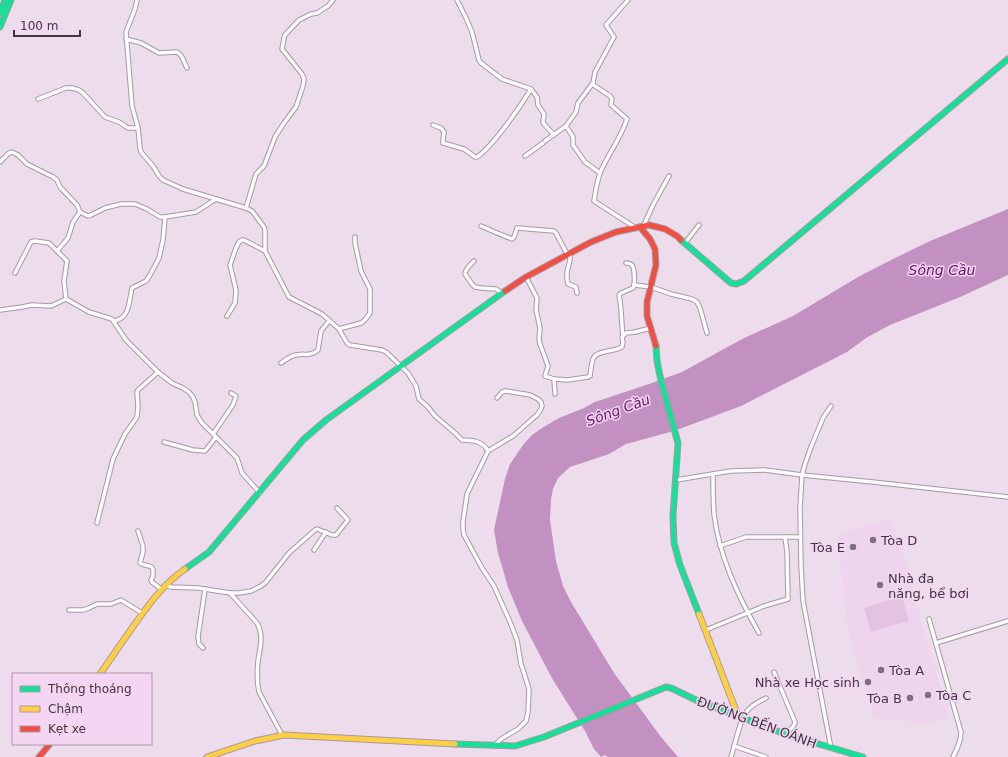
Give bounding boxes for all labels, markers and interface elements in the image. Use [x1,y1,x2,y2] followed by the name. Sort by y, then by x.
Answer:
[14,12,80,38] scale bar
[20,19,58,33] text: 100 m
[909,262,976,278] water label: Sông Cầu
[584,391,652,429] water label: Sông Cầu
[880,533,917,548] place label: Tòa D
[868,535,878,545] marker: Tòa D
[809,540,845,555] place label: Tòa E
[848,542,858,552] marker: Tòa E
[888,571,969,601] place label: Nhà đa năng, bể bơi
[875,580,885,590] marker: Nhà đa năng, bể bơi
[888,663,924,678] place label: Tòa A
[876,665,886,675] marker: Tòa A
[12,673,152,745] legend
[755,675,860,690] place label: Nhà xe Học sinh
[863,677,873,687] marker: Nhà xe Học sinh
[47,682,132,696] text: Thông thoáng
[935,688,971,703] place label: Tòa C
[923,690,933,700] marker: Tòa C
[866,691,902,706] place label: Tòa B
[695,693,819,751] street label: ĐƯỜNG BẾN OÁNH
[905,693,915,703] marker: Tòa B
[48,702,83,716] text: Chậm
[48,722,86,736] text: Kẹt xe

